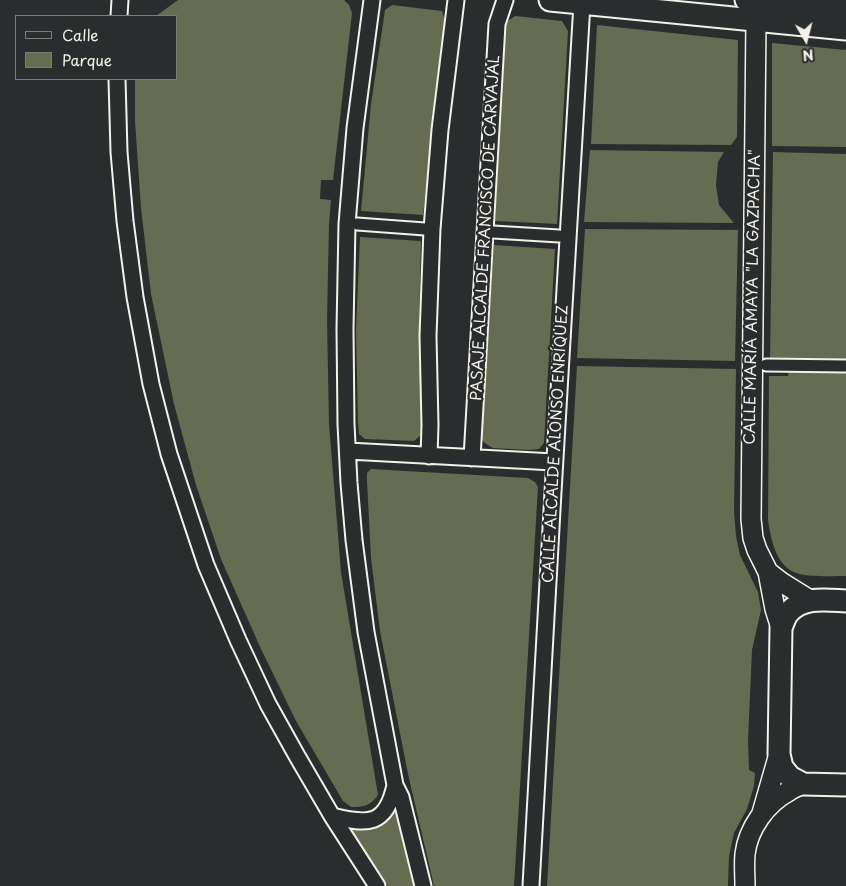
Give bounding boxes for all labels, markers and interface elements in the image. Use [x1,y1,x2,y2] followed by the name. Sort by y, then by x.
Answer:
[15,15,178,80] legend
[781,15,831,65] north arrow
[62,23,99,46] text: Calle
[801,44,815,67] text: N
[62,48,112,71] text: Parque
[468,55,504,401] street label: PASAJE ALCALDE FRANCISCO DE CARVAJAL
[741,149,765,445] street label: CALLE MARÍA AMAYA "LA GAZPACHA"
[540,304,572,584] street label: CALLE ALCALDE ALONSO ENRÍQUEZ

